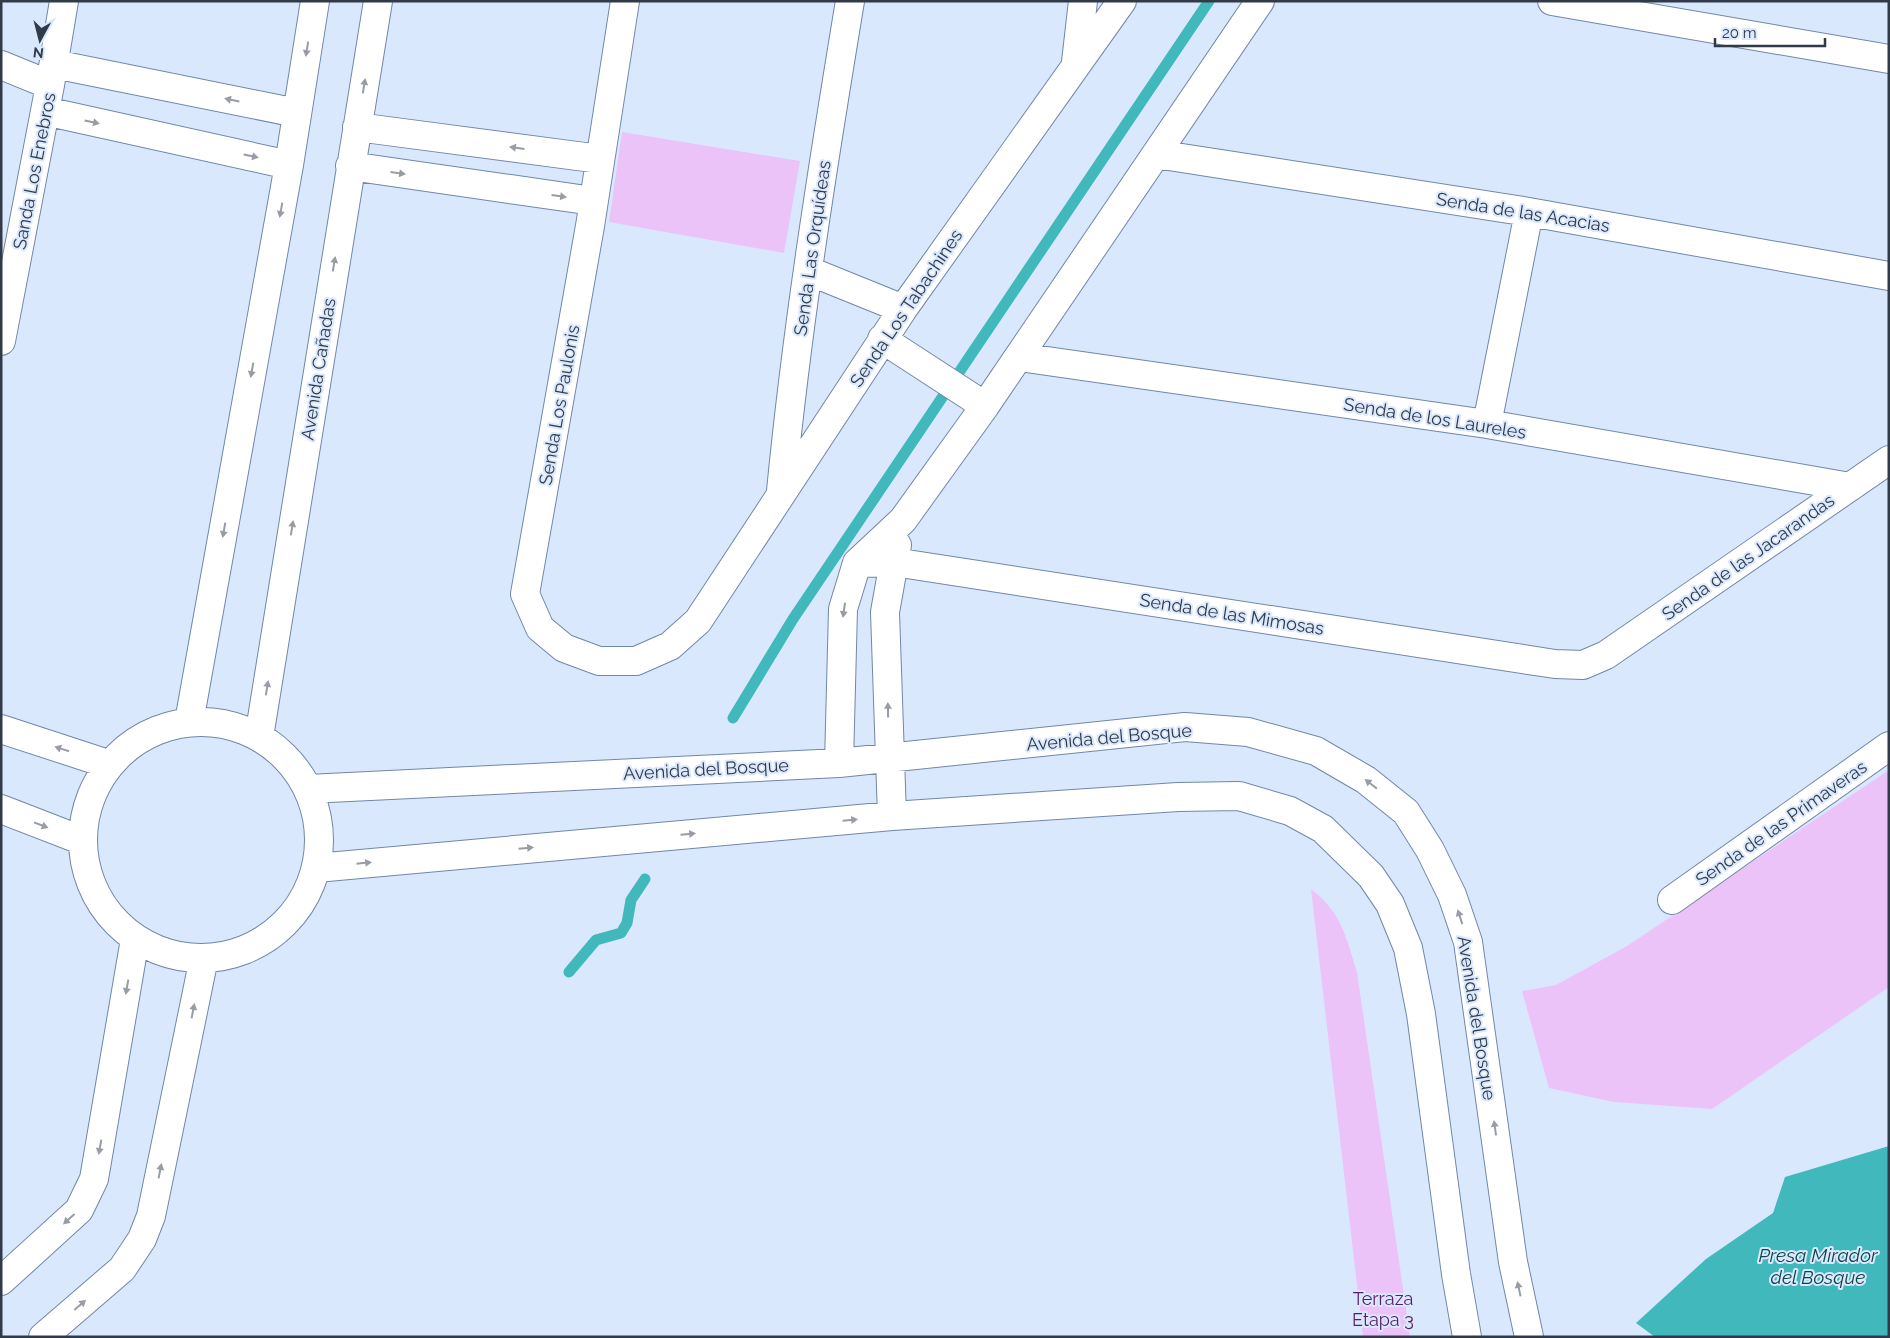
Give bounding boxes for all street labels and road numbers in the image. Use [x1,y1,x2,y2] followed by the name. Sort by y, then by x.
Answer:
[8,90,60,251] street label: Sanda Los Enebros
[789,159,835,337] street label: Senda Las Orquídeas
[1435,188,1611,236] street label: Senda de las Acacias
[846,225,967,391] street label: Senda Los Tabachines
[296,296,340,442] street label: Avenida Cañadas
[535,323,583,487] street label: Senda Los Paulonis
[1342,393,1528,443] street label: Senda de los Laureles
[1658,489,1839,625] street label: Senda de las Jacarandas
[1138,589,1326,639] street label: Senda de las Mimosas
[1025,719,1193,755] street label: Avenida del Bosque
[623,754,790,784] street label: Avenida del Bosque
[1691,756,1871,890] street label: Senda de las Primaveras
[1454,934,1500,1102] street label: Avenida del Bosque

